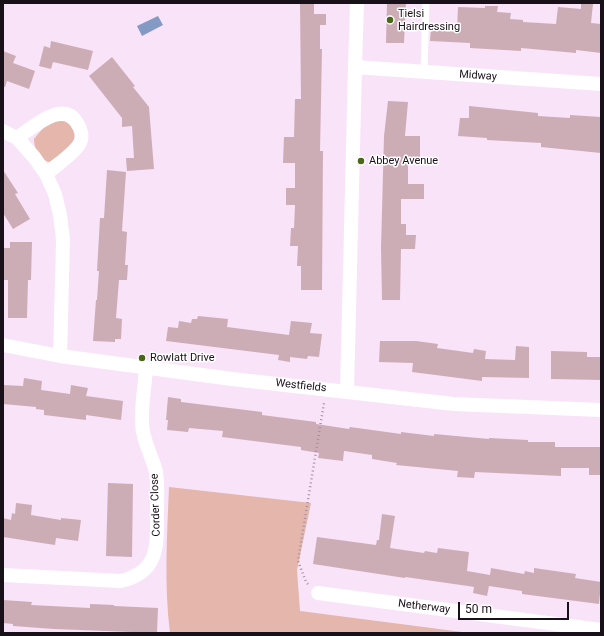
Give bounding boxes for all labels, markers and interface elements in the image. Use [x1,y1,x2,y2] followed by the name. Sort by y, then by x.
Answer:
[398,7,460,33] place label: Tielsi Hairdressing
[385,15,395,25] marker: Tielsi Hairdressing
[459,68,497,84] street label: Midway
[369,154,438,168] place label: Abbey Avenue
[356,156,366,166] marker: Abbey Avenue
[150,351,215,365] place label: Rowlatt Drive
[137,353,147,363] marker: Rowlatt Drive
[275,377,327,395] street label: Westfields
[148,473,164,537] street label: Corder Close
[460,594,571,620] scale bar
[397,597,451,617] street label: Netherway
[465,602,492,616] text: 50 m

